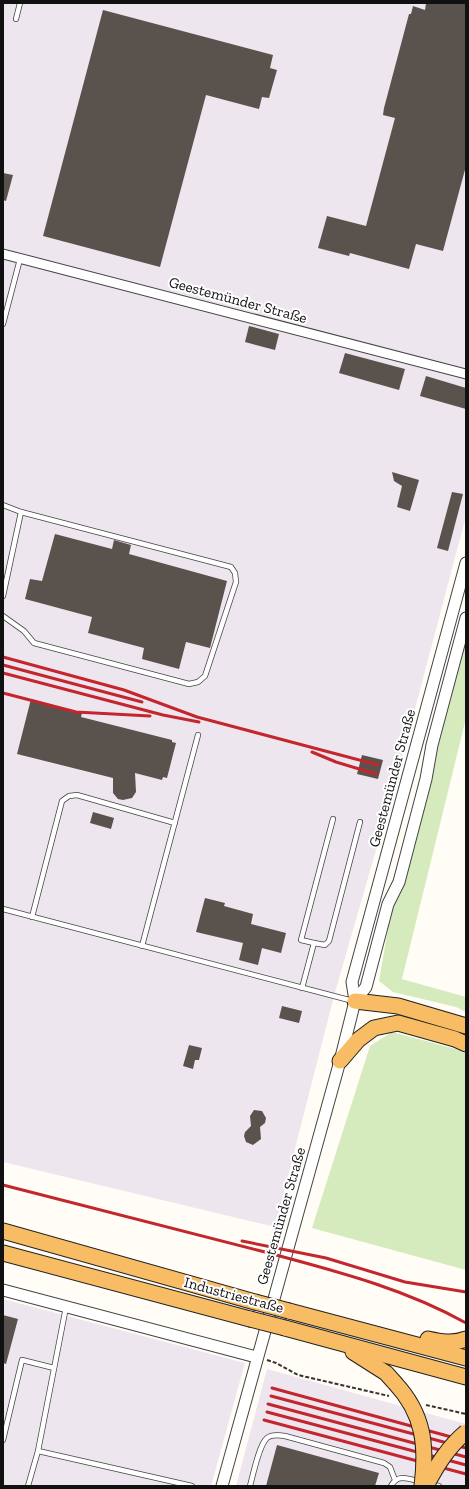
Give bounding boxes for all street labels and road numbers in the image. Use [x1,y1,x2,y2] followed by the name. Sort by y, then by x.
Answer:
[167,273,309,327] street label: Geestemünder Straße
[365,707,419,849] street label: Geestemünder Straße
[253,1145,309,1287] street label: Geestemünder Straße
[182,1273,286,1317] street label: Industriestraße

